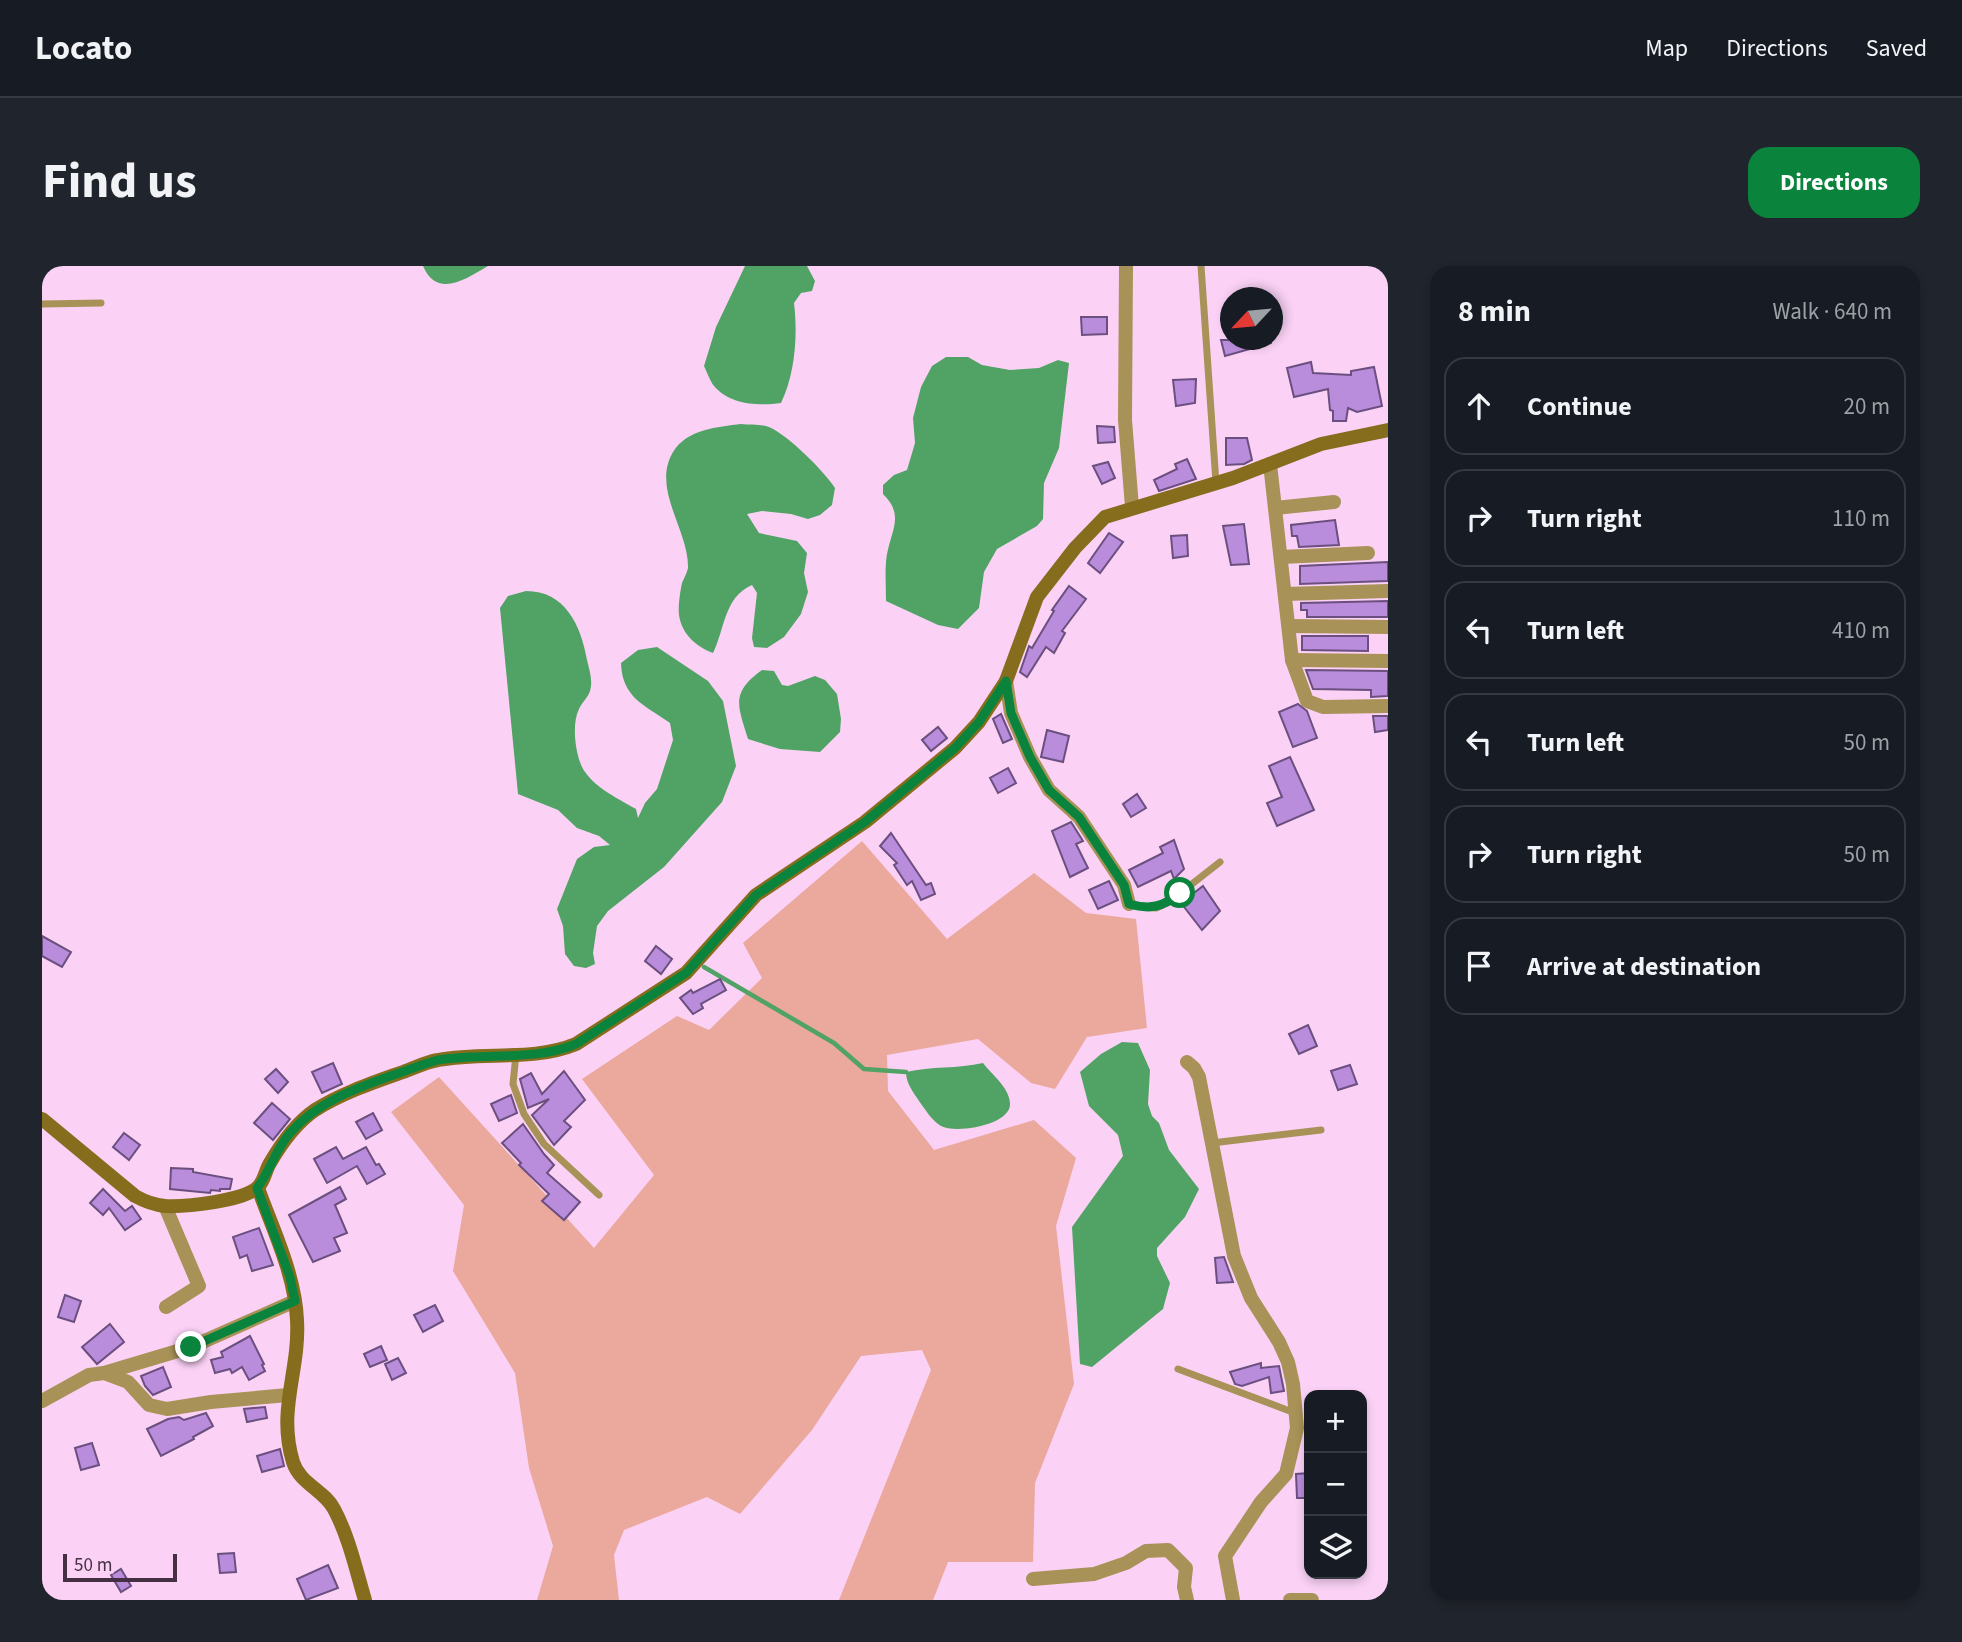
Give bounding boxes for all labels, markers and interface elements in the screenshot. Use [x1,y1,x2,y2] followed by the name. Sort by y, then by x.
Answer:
[35,25,132,72] text: Locato
[1645,31,1688,66] text: Map
[1726,31,1828,66] text: Directions
[1866,31,1927,66] text: Saved
[42,147,197,217] text: Find us
[1748,147,1920,218] button: Directions
[1220,287,1283,350] north arrow
[1458,290,1531,333] text: 8 min
[1773,295,1892,328] text: Walk · 640 m
[1460,387,1498,425] icon: ahead
[1527,388,1632,425] text: Continue
[1843,390,1890,423] text: 20 m
[1460,499,1498,537] icon: right
[1527,500,1642,537] text: Turn right
[1832,502,1890,535] text: 110 m
[1460,611,1498,649] icon: left
[1527,612,1624,649] text: Turn left
[1832,614,1890,647] text: 410 m
[1460,723,1498,761] icon: left
[1527,724,1624,761] text: Turn left
[1843,726,1890,759] text: 50 m
[1460,835,1498,873] icon: right
[1527,836,1642,873] text: Turn right
[1843,838,1890,871] text: 50 m
[1164,877,1195,908] route start
[1460,947,1498,985] icon: arrive
[1527,948,1761,985] text: Arrive at destination
[175,1331,206,1362] route end
[1304,1390,1367,1579] map controls
[1304,1390,1367,1453] button: +
[1304,1453,1367,1516] button: −
[1304,1516,1367,1579] button: layers
[63,1551,177,1583] scale bar
[74,1552,112,1579] text: 50 m

